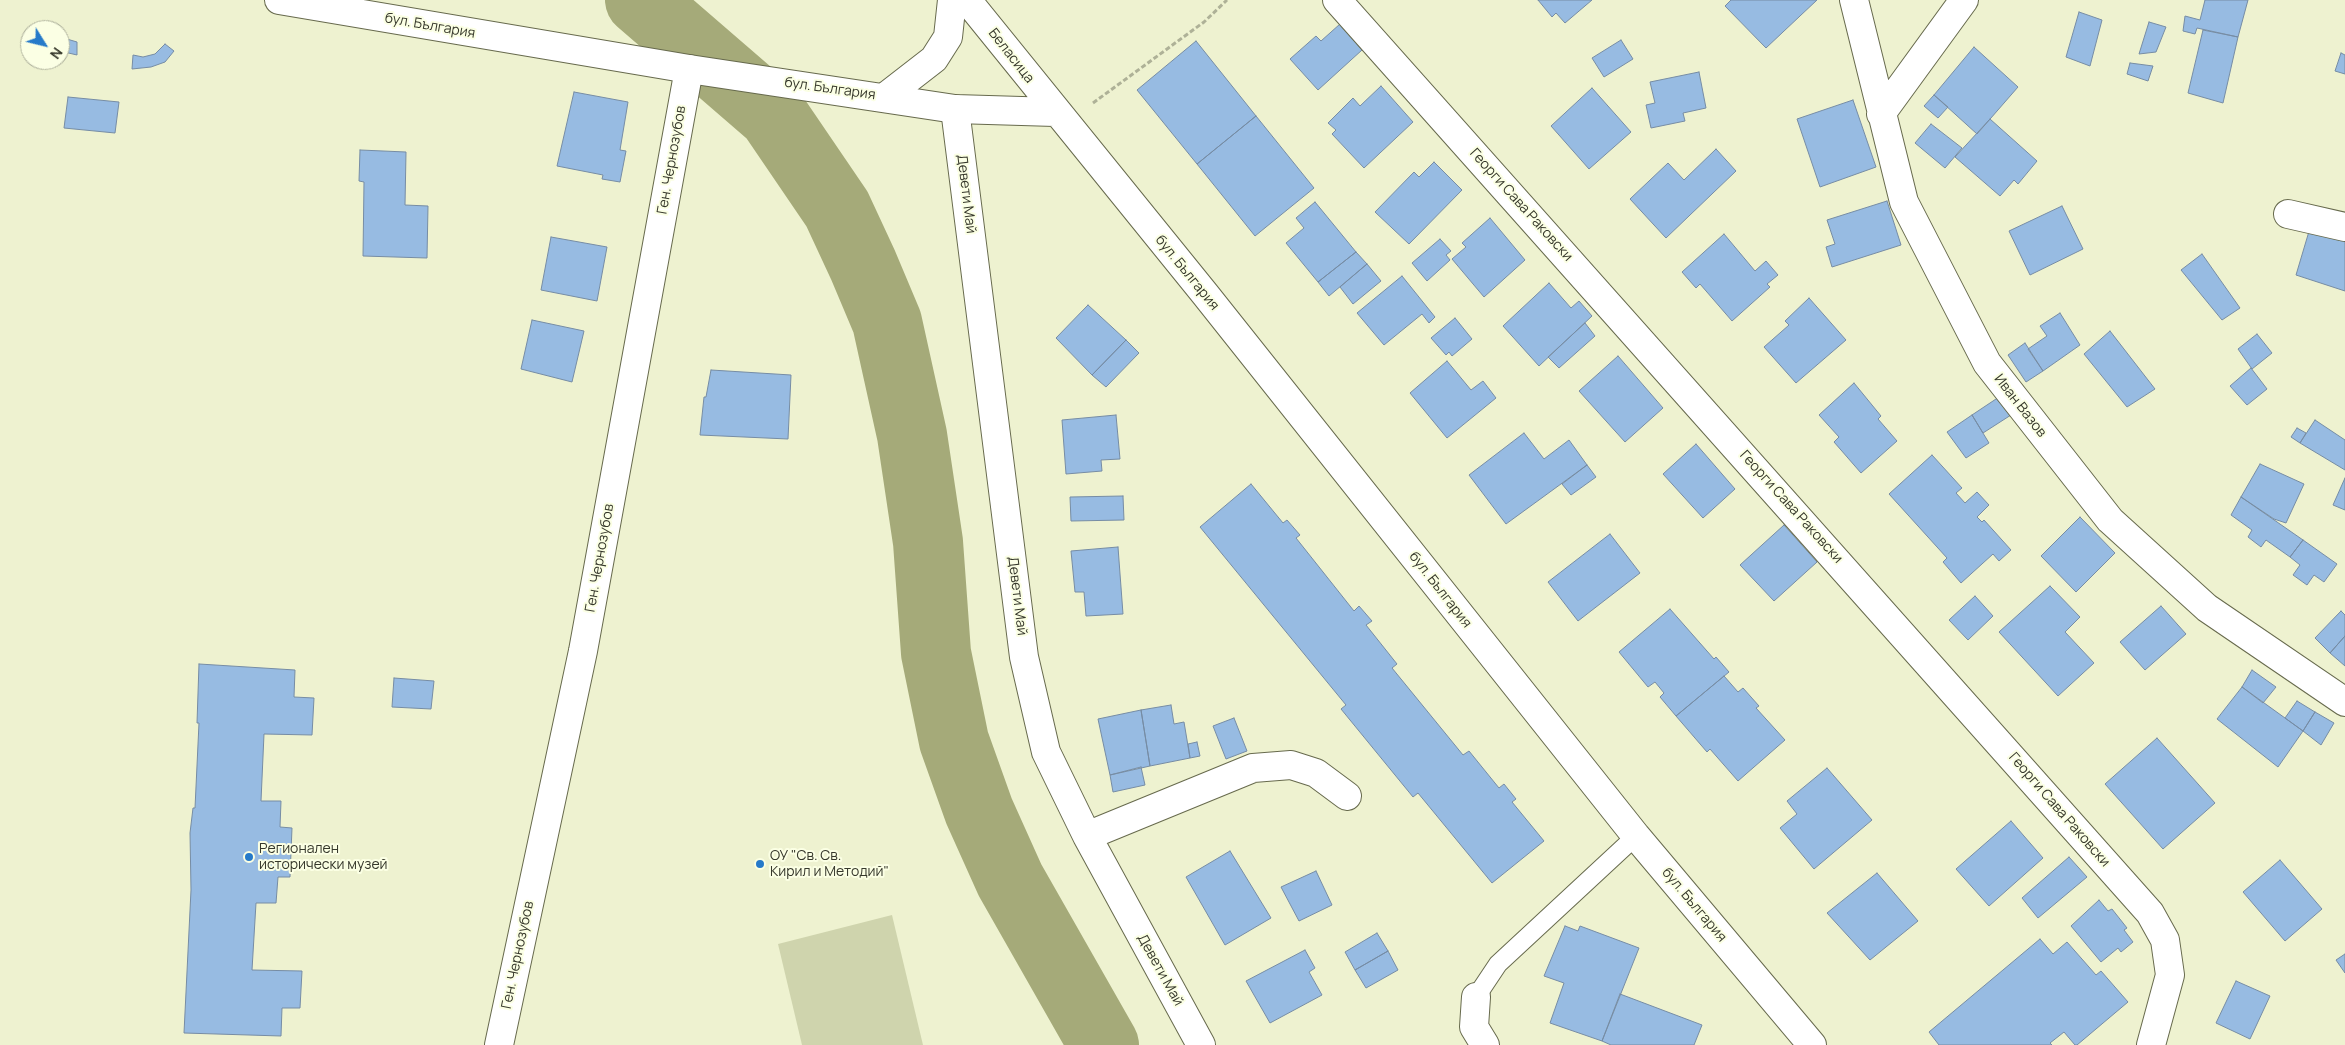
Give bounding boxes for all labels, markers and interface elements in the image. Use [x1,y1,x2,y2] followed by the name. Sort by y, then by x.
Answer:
[383,10,477,42] street label: бул. България
[20,20,70,70] north arrow
[984,25,1038,87] street label: Беласица
[46,44,67,63] text: N
[783,74,877,104] street label: бул. България
[654,105,690,215] street label: Ген. Чернозубов
[1466,145,1576,265] street label: Георги Сава Раковски
[953,154,979,234] street label: Девети Май
[1152,232,1222,314] street label: бул. България
[1990,371,2050,441] street label: Иван Вазов
[1736,447,1846,567] street label: Георги Сава Раковски
[582,503,618,613] street label: Ген. Чернозубов
[1405,549,1475,631] street label: бул. България
[1004,556,1030,636] street label: Девети Май
[2005,749,2113,871] street label: Георги Сава Раковски
[259,841,388,874] place label: Регионален исторически музей
[770,848,889,880] place label: ОУ "Св. Св. Кирил и Методий"
[243,851,255,863] marker: Регионален исторически музей
[754,858,766,870] marker: ОУ "Св. Св. Кирил и Методий"
[1658,864,1730,946] street label: бул. България
[498,900,538,1010] street label: Ген. Чернозубов
[1133,931,1187,1009] street label: Девети Май

